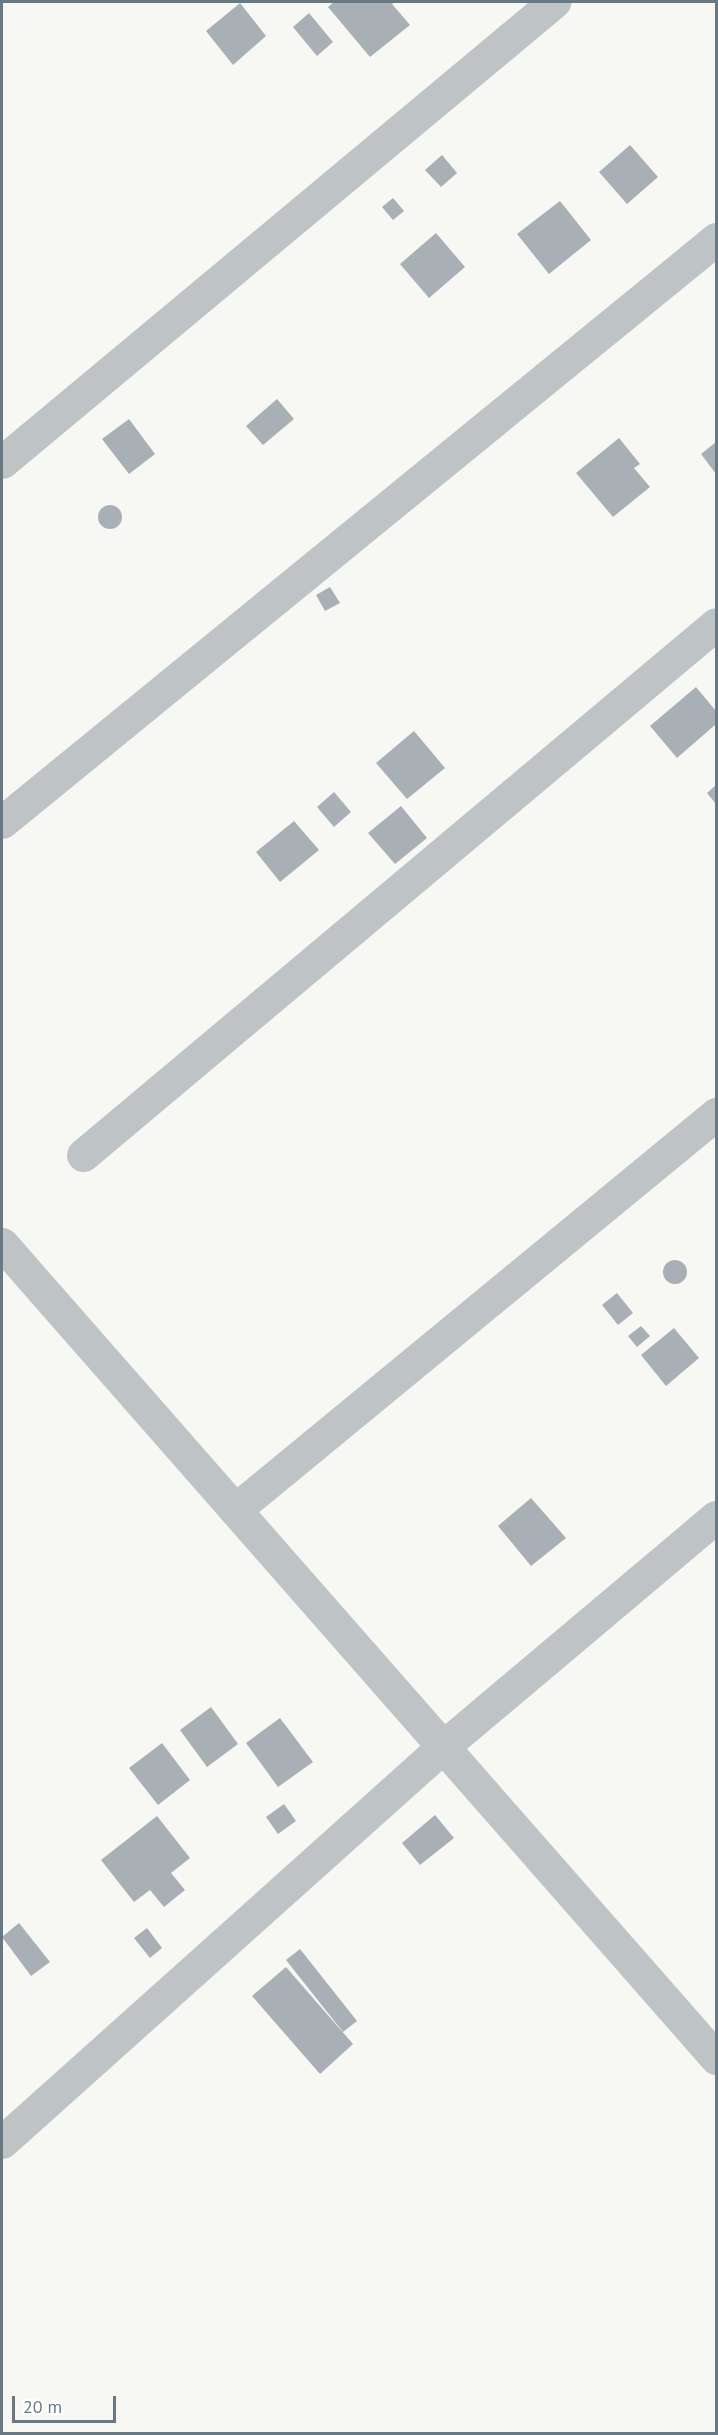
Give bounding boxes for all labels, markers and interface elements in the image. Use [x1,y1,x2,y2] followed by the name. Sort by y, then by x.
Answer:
[15,2384,118,2422] scale bar
[23,2395,62,2418] text: 20 m

